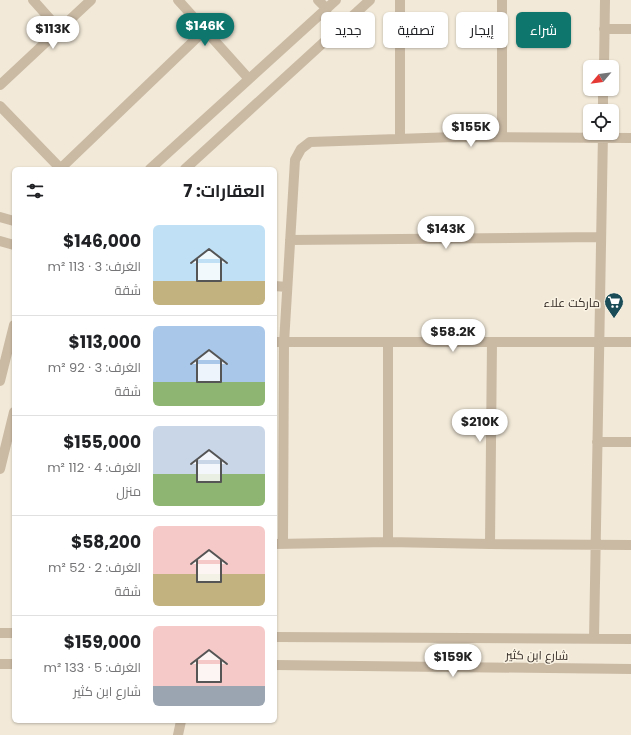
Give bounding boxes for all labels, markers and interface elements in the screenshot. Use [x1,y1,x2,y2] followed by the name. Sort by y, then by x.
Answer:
[321,12,375,48] chip: جديد
[383,12,448,48] chip: تصفية
[456,12,508,48] chip: إيجار
[516,12,571,48] chip: شراء
[177,13,233,47] pin: $146K
[25,16,81,50] pin: $113K
[185,16,225,35] text: $146K
[35,19,71,38] text: $113K
[583,60,619,96] north arrow
[583,60,619,140] map controls
[583,104,619,140] button: locate
[443,114,499,148] pin: $155K
[451,117,491,136] text: $155K
[183,179,265,203] text: العقارات: 7
[24,180,46,202] icon: filters
[418,216,474,250] pin: $143K
[426,219,466,238] text: $143K
[63,229,141,253] text: $146,000
[185,241,233,289] icon: home
[48,257,141,276] text: الغرف: 3 · 113 m²
[114,281,141,300] text: شقة
[603,291,625,319] supermarket icon: ماركت علاء
[543,294,600,311] place label: ماركت علاء
[420,319,486,353] pin: $58.2K
[430,322,476,341] text: $58.2K
[69,330,141,354] text: $113,000
[185,342,233,390] icon: home
[48,358,141,377] text: الغرف: 3 · 92 m²
[114,382,141,401] text: شقة
[452,409,508,443] pin: $210K
[461,412,499,431] text: $210K
[63,430,141,454] text: $155,000
[185,442,233,490] icon: home
[47,458,141,477] text: الغرف: 4 · 112 m²
[116,482,141,501] text: منزل
[71,530,141,554] text: $58,200
[185,542,233,590] icon: home
[48,558,141,577] text: الغرف: 2 · 52 m²
[114,582,141,601] text: شقة
[64,630,141,654] text: $159,000
[185,642,233,690] icon: home
[425,644,481,678] pin: $159K
[505,646,569,664] street label: شارع ابن كثير
[434,647,472,666] text: $159K
[44,658,141,677] text: الغرف: 5 · 133 m²
[73,682,141,701] text: شارع ابن كثير

